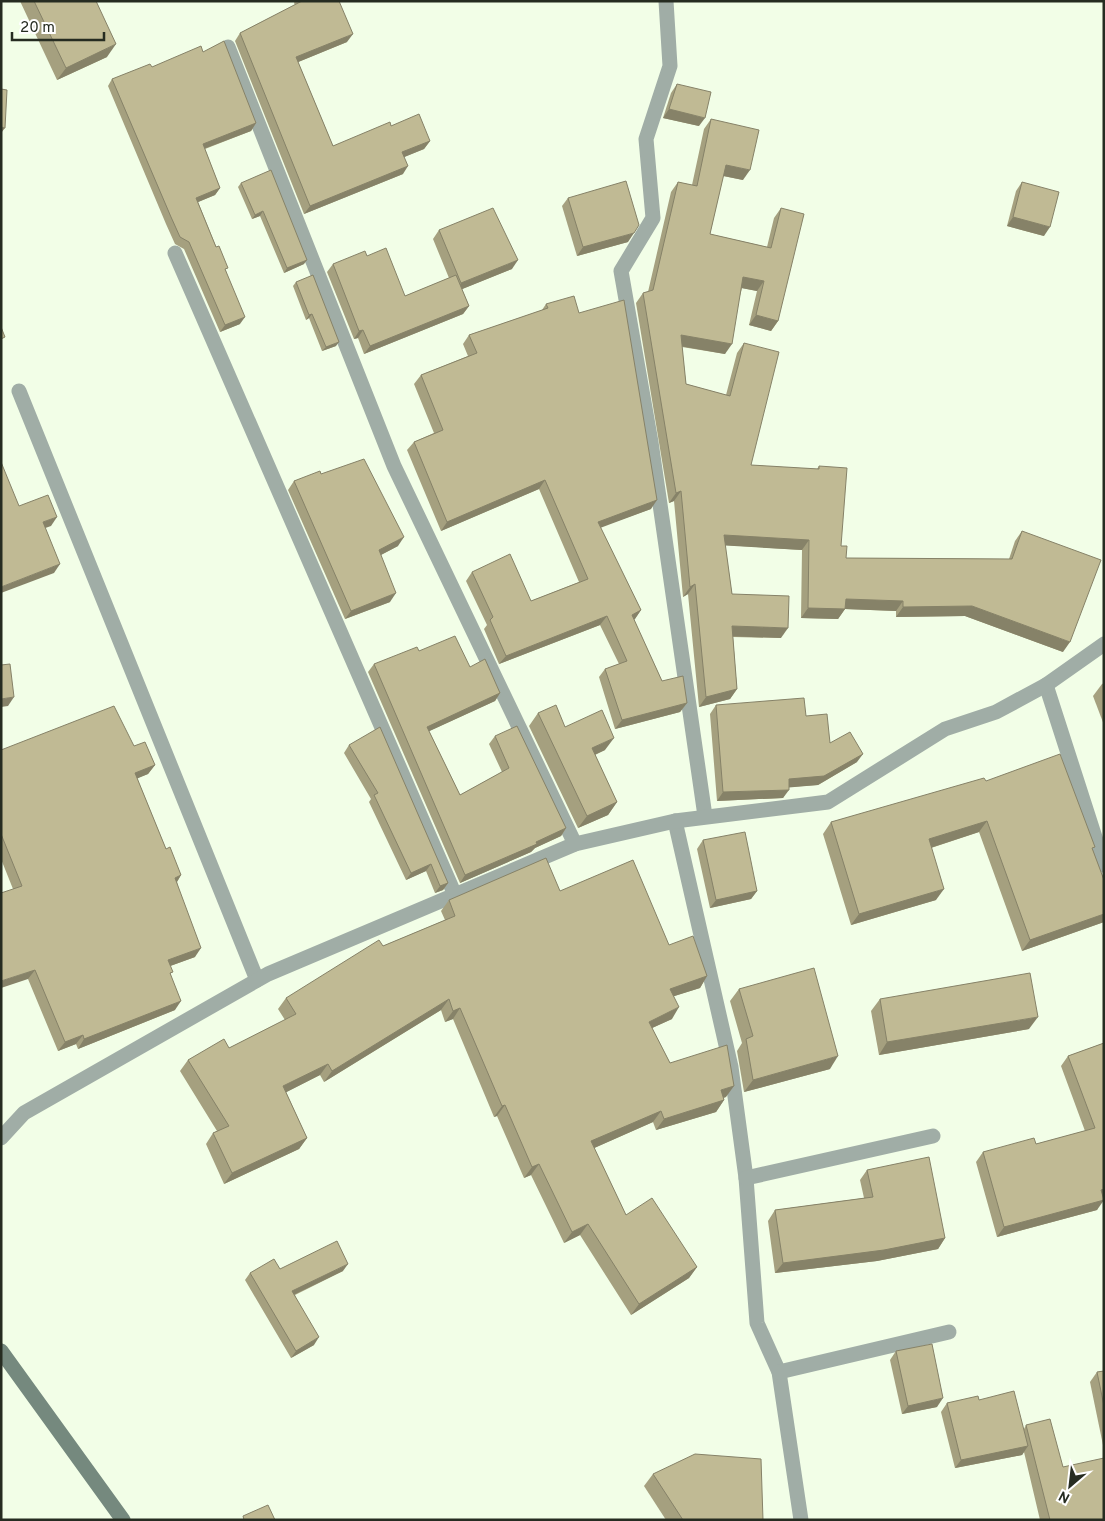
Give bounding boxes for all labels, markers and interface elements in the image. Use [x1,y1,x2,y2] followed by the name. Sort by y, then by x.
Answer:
[12,10,105,42] scale bar
[20,19,55,38] text: 20 m
[1045,1461,1095,1511] north arrow
[1056,1486,1073,1506] text: N

